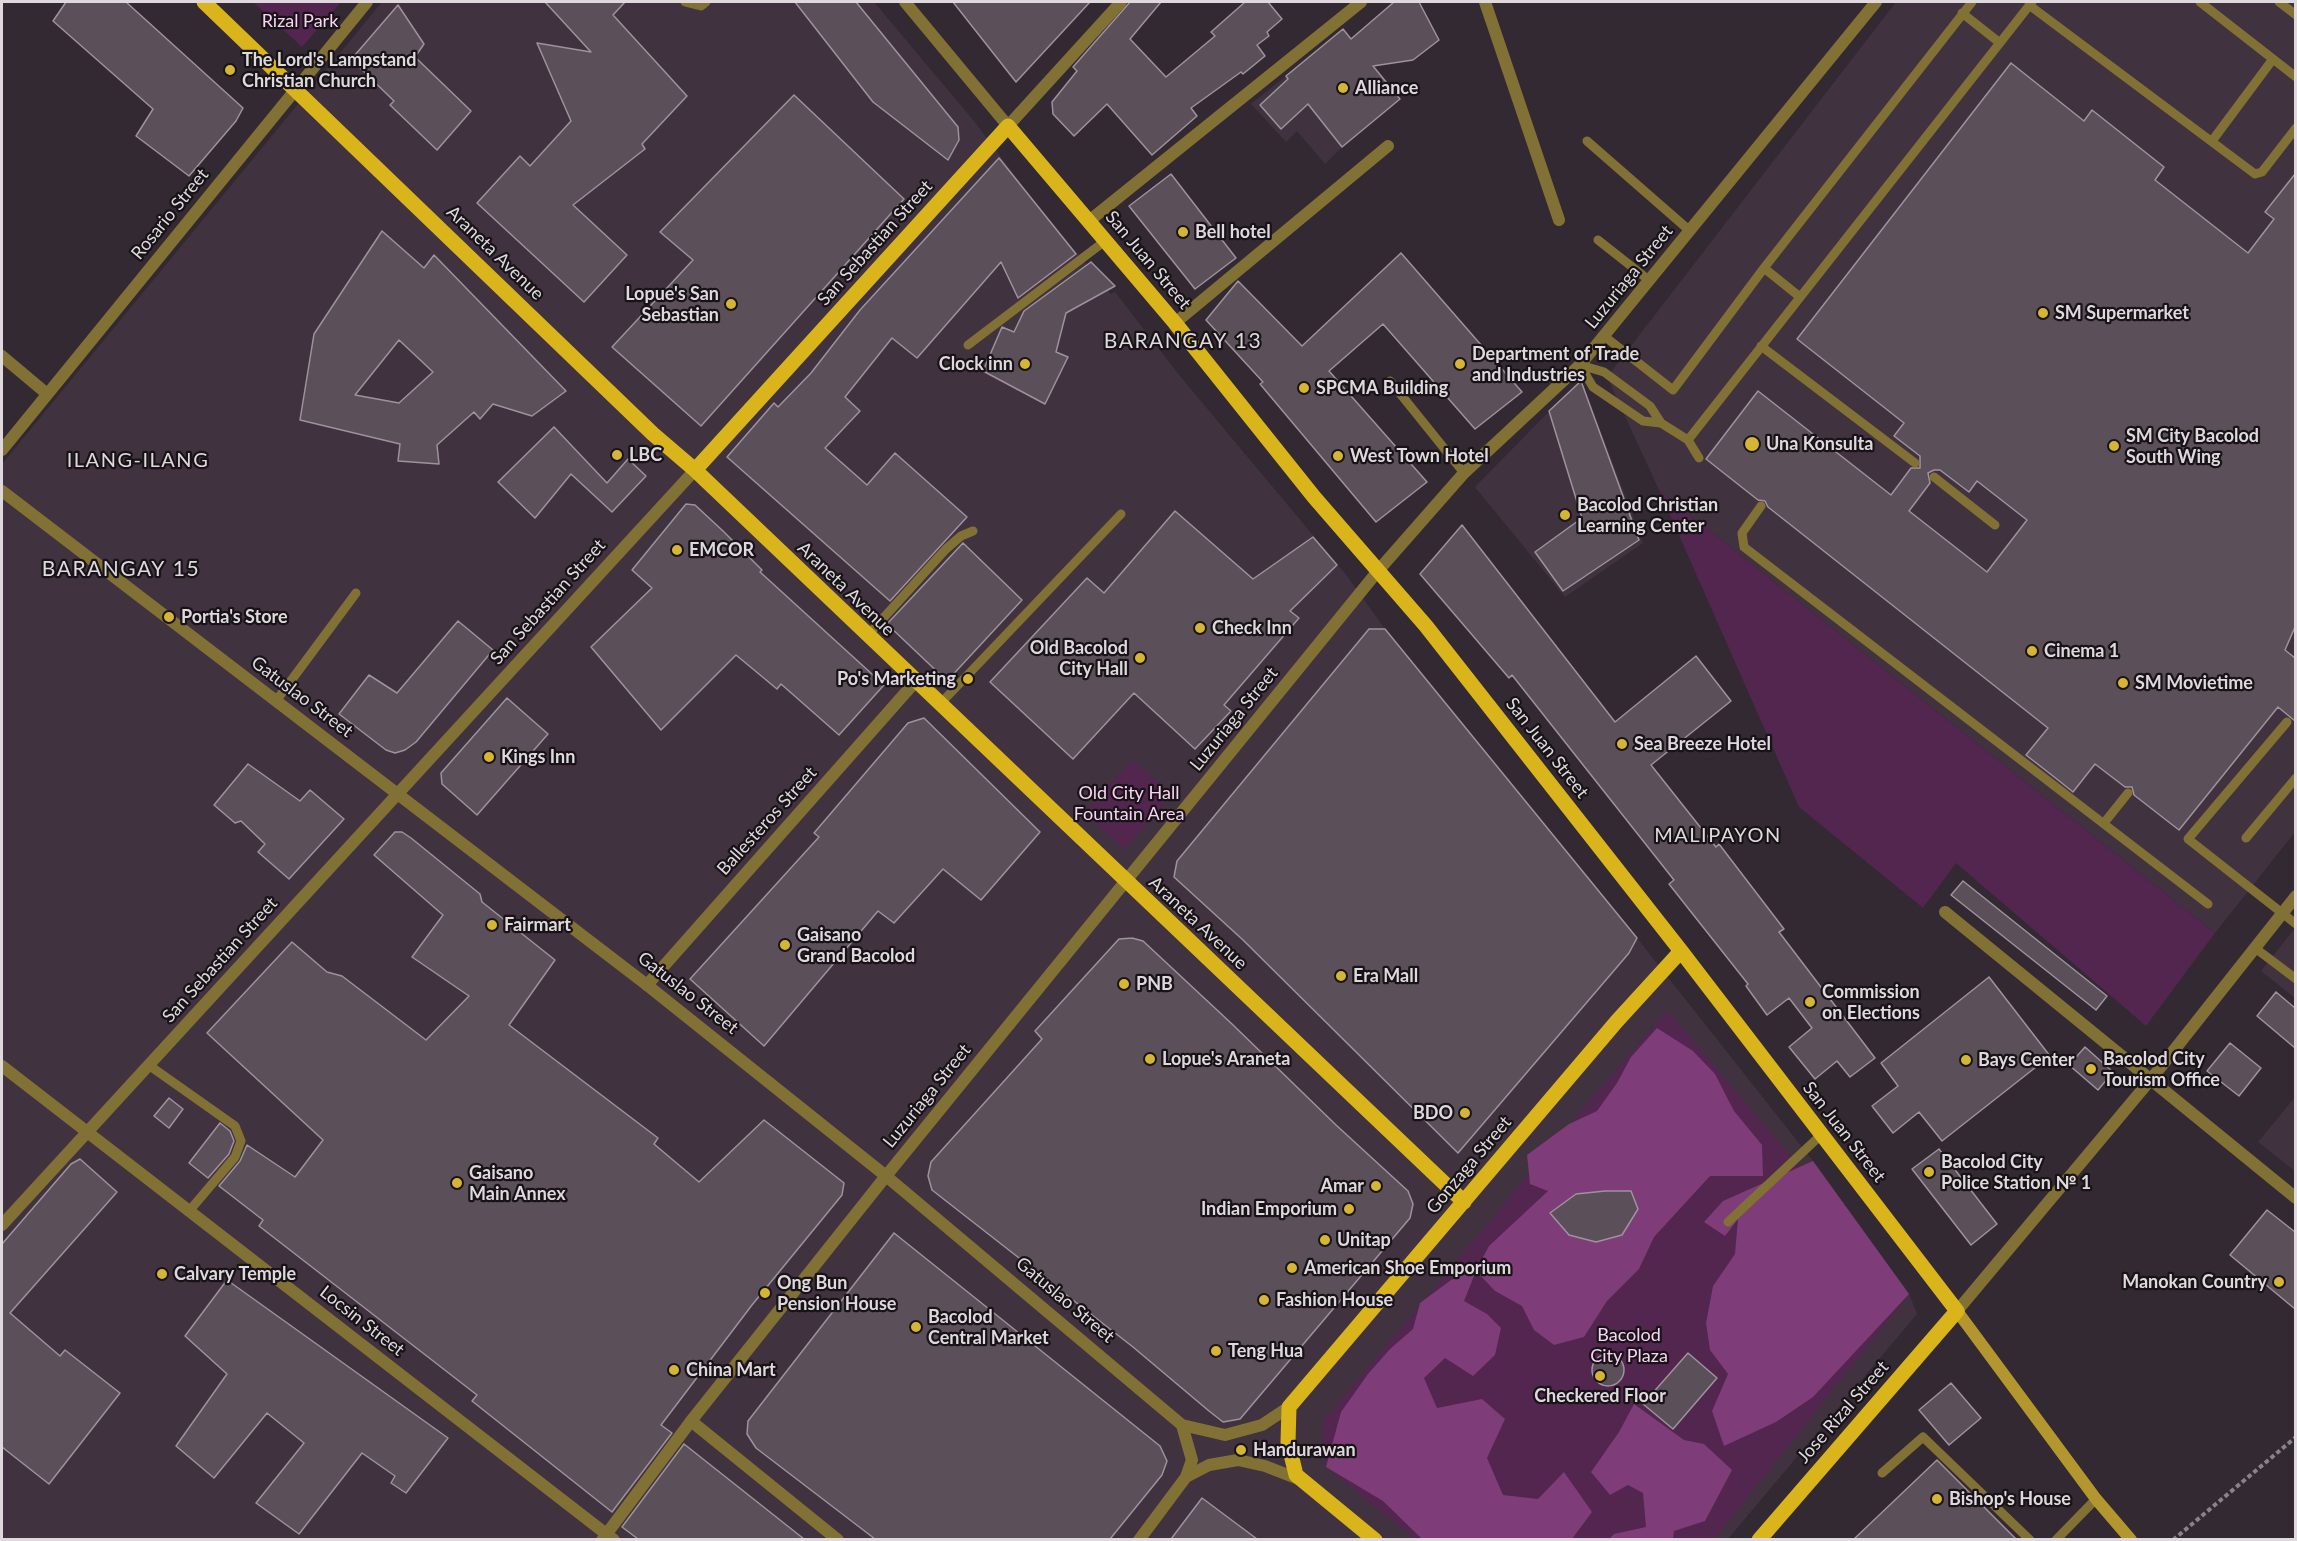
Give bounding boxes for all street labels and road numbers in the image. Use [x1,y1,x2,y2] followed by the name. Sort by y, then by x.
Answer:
[127,164,213,264] street label: Rosario Street
[813,176,937,310] street label: San Sebastian Street
[442,201,548,305] street label: Araneta Avenue
[1101,206,1195,314] street label: San Juan Street
[1581,221,1677,333] street label: Luzuriaga Street
[486,535,610,669] street label: San Sebastian Street
[793,537,899,641] street label: Araneta Avenue
[247,652,357,742] street label: Gatuslao Street
[1186,663,1282,775] street label: Luzuriaga Street
[1501,693,1593,803] street label: San Juan Street
[713,762,821,880] street label: Ballesteros Street
[1144,872,1252,974] street label: Araneta Avenue
[158,893,282,1027] street label: San Sebastian Street
[633,947,743,1039] street label: Gatuslao Street
[879,1040,975,1152] street label: Luzuriaga Street
[1798,1077,1890,1187] street label: San Juan Street
[1422,1112,1516,1218] street label: Gonzaga Street
[1011,1253,1119,1347] street label: Gatuslao Street
[315,1281,409,1361] street label: Locsin Street
[1793,1357,1893,1467] street label: Jose Rizal Street

